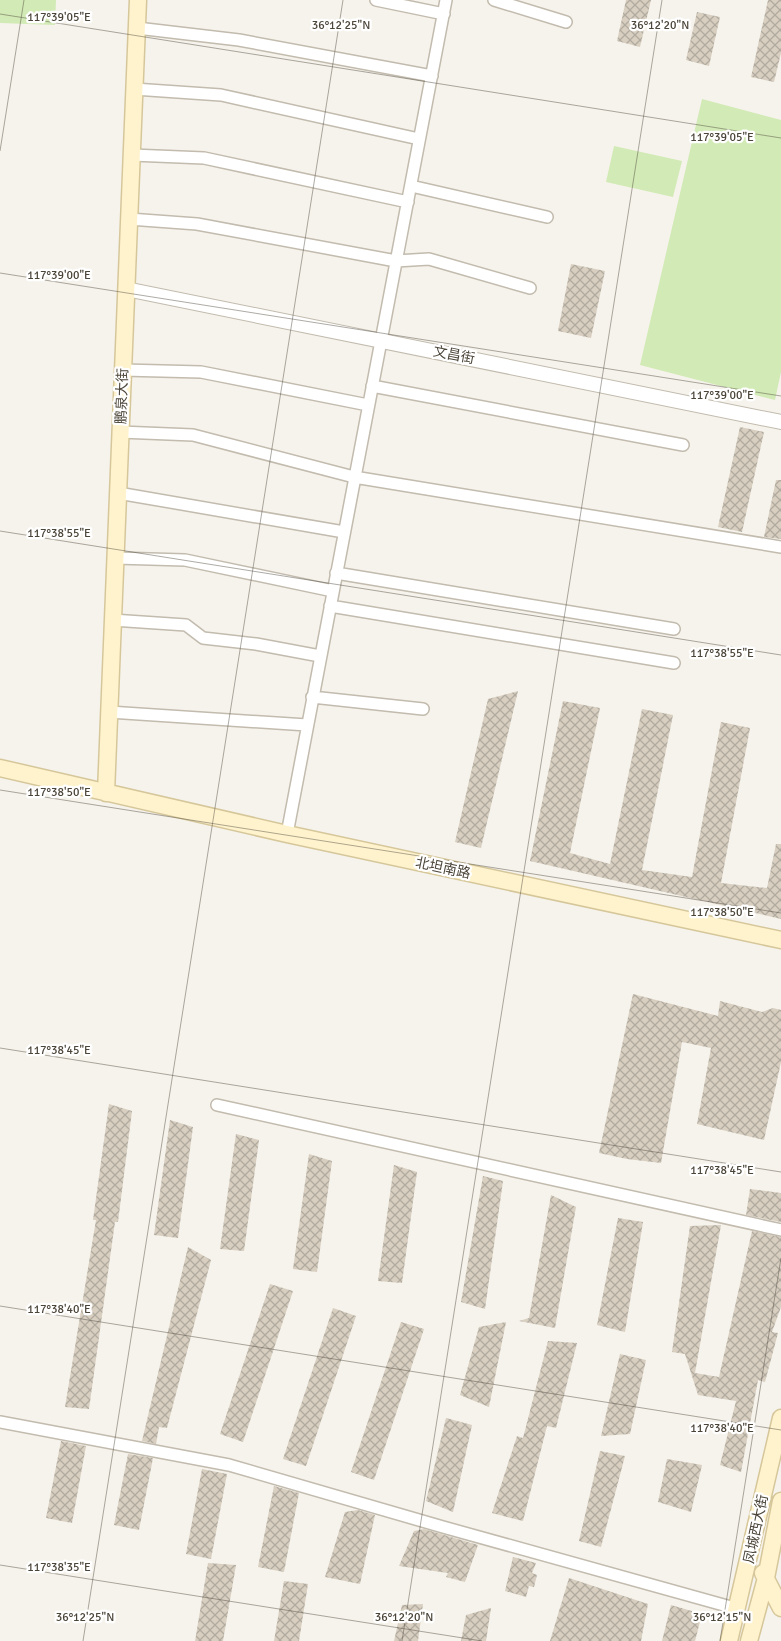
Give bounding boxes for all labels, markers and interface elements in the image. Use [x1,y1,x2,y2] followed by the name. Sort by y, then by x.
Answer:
[27,10,91,25] text: 117°39'05"E
[312,18,370,33] text: 36°12'25"N
[631,18,689,33] text: 36°12'20"N
[690,130,754,145] text: 117°39'05"E
[27,268,91,283] text: 117°39'00"E
[432,343,476,367] street label: 文昌街
[113,368,131,424] street label: 鹏泉大街
[690,388,754,403] text: 117°39'00"E
[27,526,91,541] text: 117°38'55"E
[690,646,754,661] text: 117°38'55"E
[27,785,91,800] text: 117°38'50"E
[414,854,472,882] street label: 北坦南路
[690,905,754,920] text: 117°38'50"E
[27,1043,91,1058] text: 117°38'45"E
[690,1163,754,1178] text: 117°38'45"E
[27,1302,91,1317] text: 117°38'40"E
[690,1421,754,1436] text: 117°38'40"E
[740,1493,772,1565] street label: 凤城西大街
[27,1560,91,1575] text: 117°38'35"E
[56,1610,114,1625] text: 36°12'25"N
[375,1610,433,1625] text: 36°12'20"N
[693,1610,751,1625] text: 36°12'15"N

